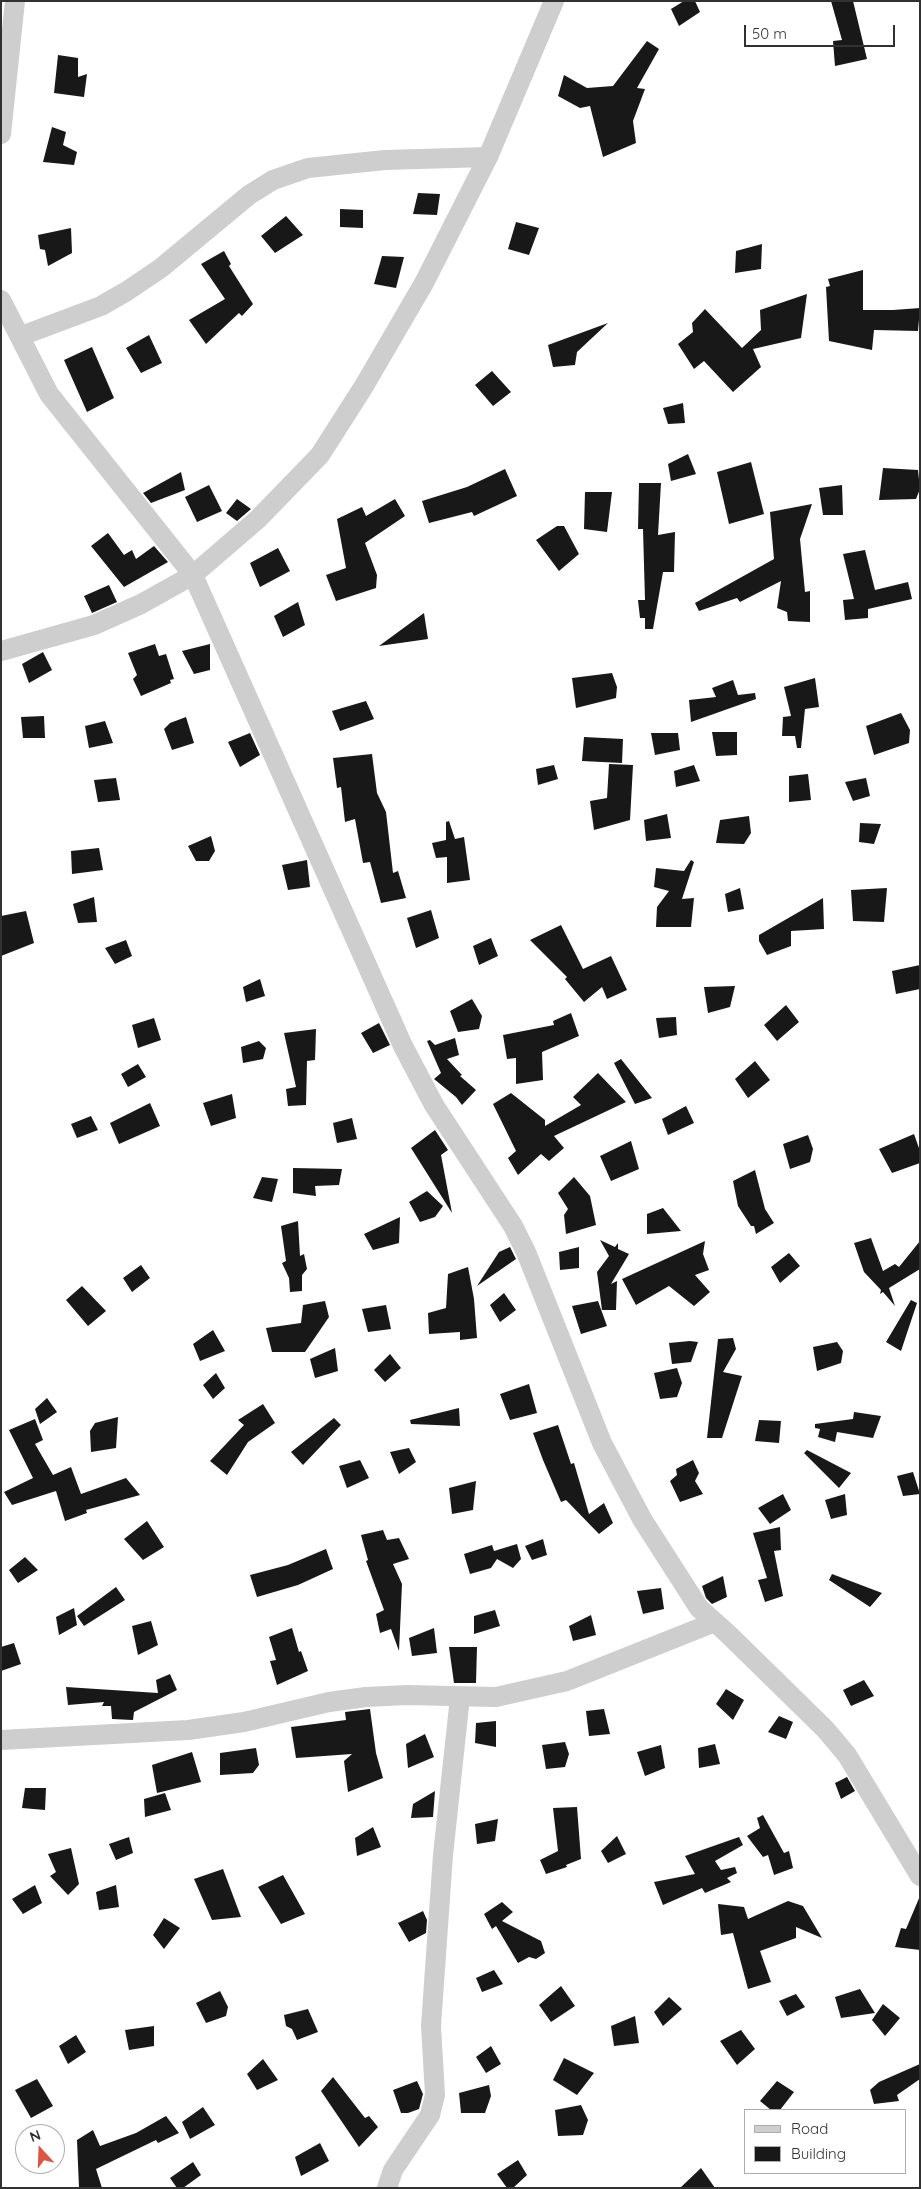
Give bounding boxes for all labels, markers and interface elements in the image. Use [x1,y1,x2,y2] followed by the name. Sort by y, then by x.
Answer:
[746,15,897,47] scale bar
[752,24,787,43] text: 50 m
[744,2109,906,2174] legend
[791,2119,828,2138] text: Road
[15,2124,65,2174] north arrow
[27,2126,43,2146] text: N
[791,2144,846,2163] text: Building

